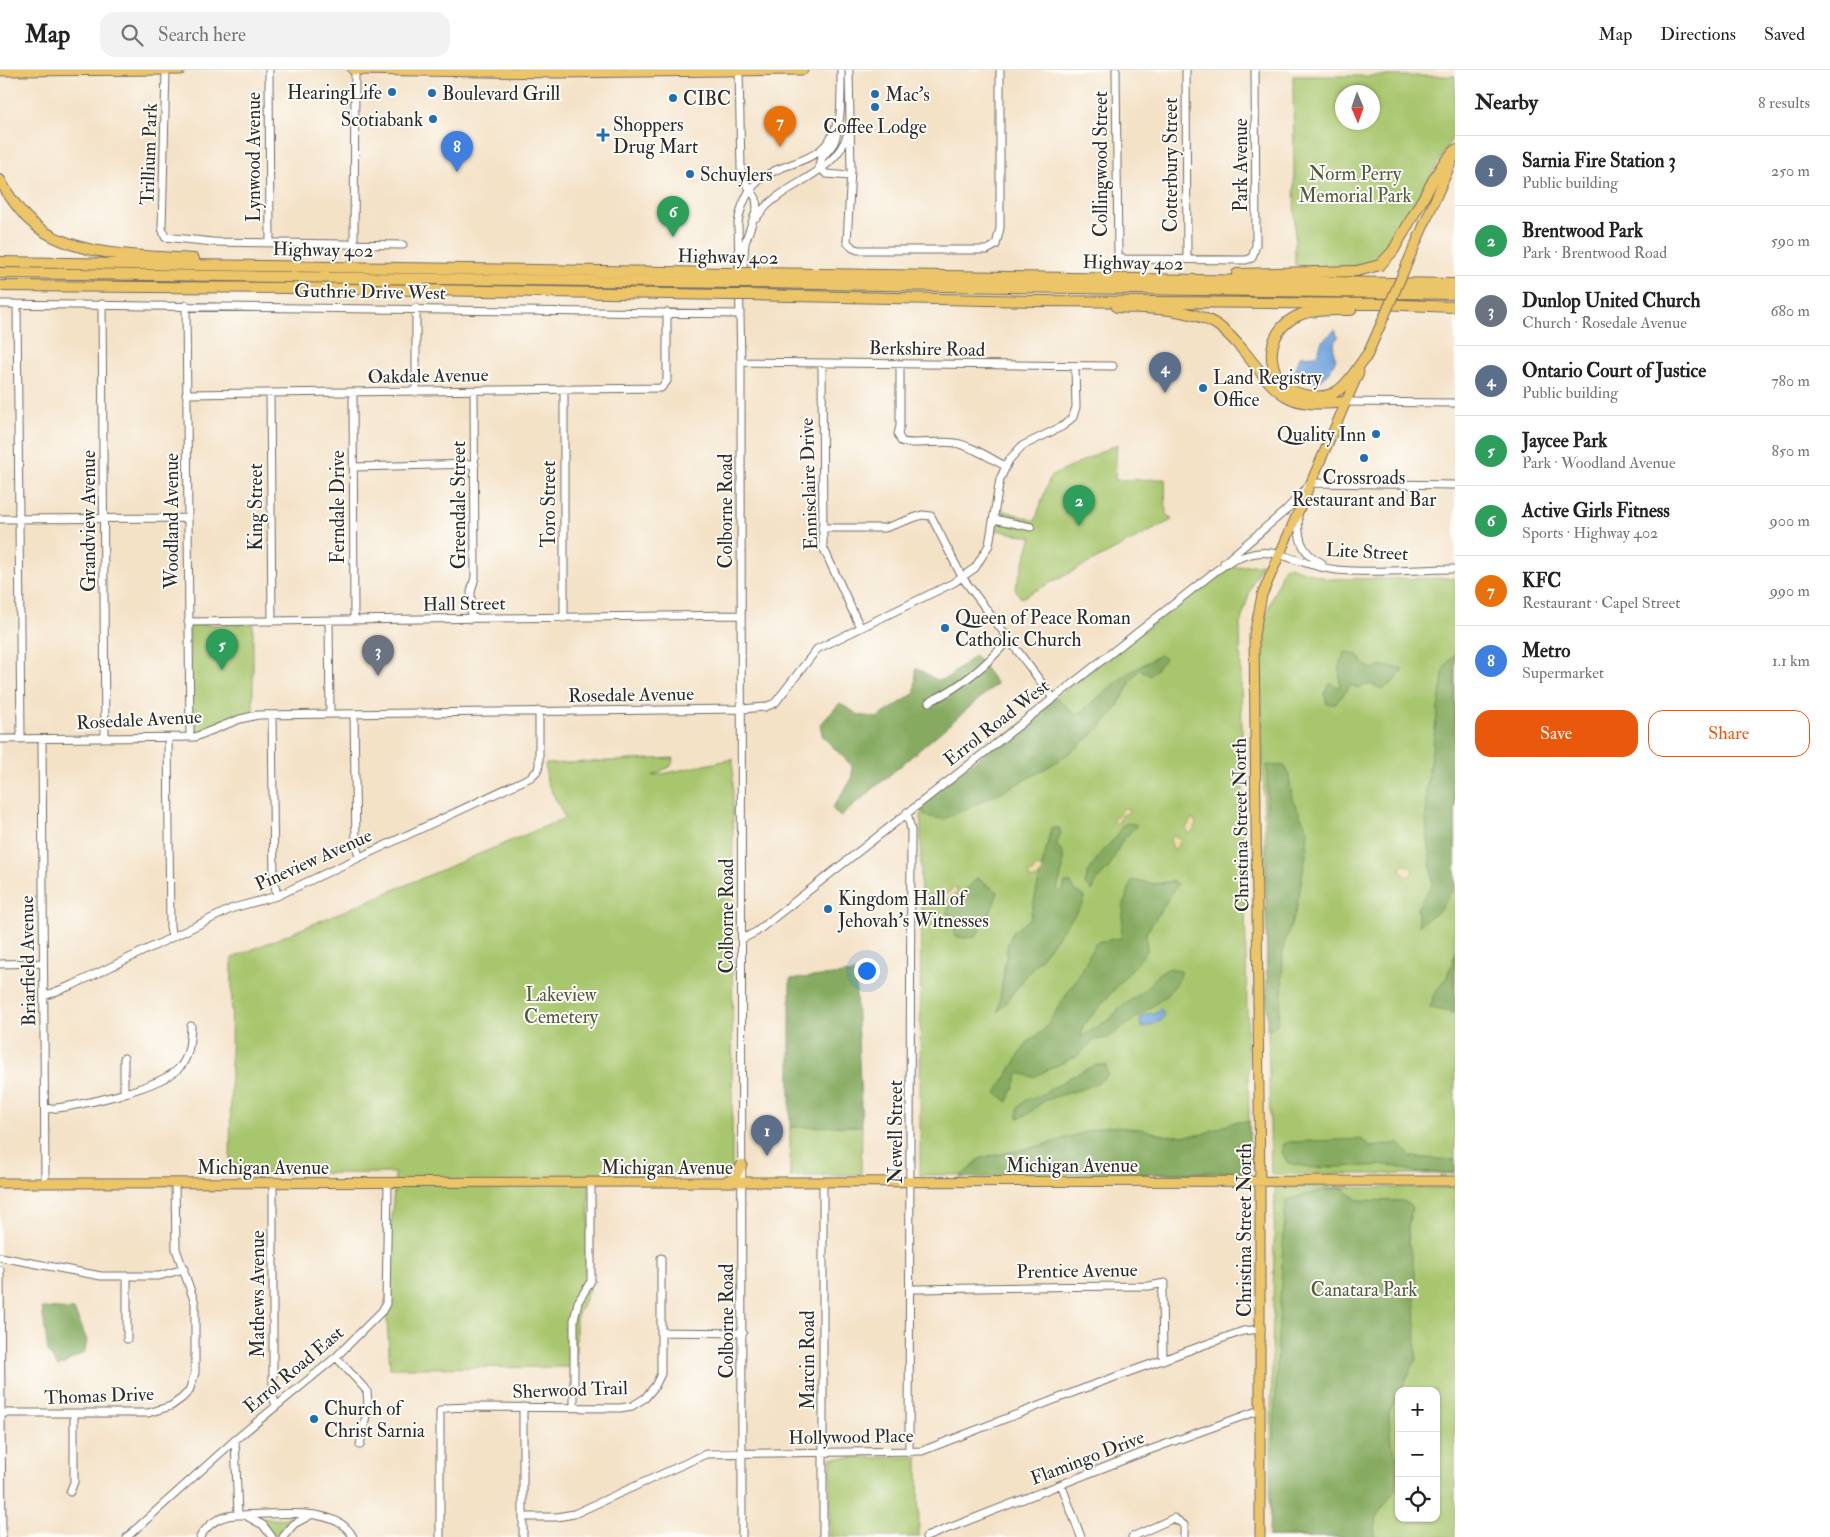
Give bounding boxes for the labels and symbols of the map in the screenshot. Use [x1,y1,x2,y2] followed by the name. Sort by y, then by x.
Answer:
[287,81,382,105] place label: HearingLife
[442,82,560,106] place label: Boulevard Grill
[885,83,930,107] place label: Mac's
[1335,85,1380,130] north arrow
[386,86,398,98] marker: HearingLife
[426,87,438,99] marker: Boulevard Grill
[683,87,731,111] place label: CIBC
[869,88,881,100] marker: Mac's
[1089,91,1113,237] street label: Collingwood Street
[242,92,266,222] street label: Lynwood Avenue
[667,92,679,104] marker: CIBC
[1159,98,1183,232] street label: Cotterbury Street
[869,101,881,113] marker: Coffee Lodge
[135,103,163,205] street label: Trillium Park
[764,106,796,147] pin: 7
[341,108,423,132] place label: Scotiabank
[427,113,439,125] marker: Scotiabank
[613,113,698,159] place label: Shoppers Drug Mart
[823,115,927,139] place label: Coffee Lodge
[1229,118,1253,212] street label: Park Avenue
[597,129,609,141] marker: Shoppers Drug Mart
[441,131,473,172] pin: 8
[1298,162,1412,208] park label: Norm Perry Memorial Park
[700,163,772,187] place label: Schuylers
[684,168,696,180] marker: Schuylers
[657,196,689,237] pin: 6
[272,237,374,263] street label: Highway 402
[677,244,779,270] street label: Highway 402
[1082,250,1184,276] street label: Highway 402
[294,279,446,305] street label: Guthrie Drive West
[869,336,986,362] street label: Berkshire Road
[1149,352,1181,393] pin: 4
[367,363,489,389] street label: Oakdale Avenue
[1213,366,1322,412] place label: Land Registry Office
[1197,382,1209,394] marker: Land Registry Office
[795,417,823,551] street label: Ennisclaire Drive
[1277,423,1366,447] place label: Quality Inn
[1370,428,1382,440] marker: Quality Inn
[447,441,471,569] street label: Greendale Street
[77,450,101,592] street label: Grandview Avenue
[326,450,350,564] street label: Ferndale Drive
[1358,452,1370,464] marker: Crossroads Restaurant and Bar
[160,453,184,590] street label: Woodland Avenue
[714,453,738,568] street label: Colborne Road
[537,461,561,547] street label: Toro Street
[244,463,268,551] street label: King Street
[1292,466,1436,512] place label: Crossroads Restaurant and Bar
[1063,485,1095,526] pin: 2
[1325,538,1409,566] street label: Lite Street
[422,591,506,617] street label: Hall Street
[955,606,1131,652] place label: Queen of Peace Roman Catholic Church
[939,622,951,634] marker: Queen of Peace Roman Catholic Church
[206,629,238,670] pin: 5
[362,635,394,676] pin: 3
[939,674,1054,772] street label: Errol Road West
[568,682,694,708] street label: Rosedale Avenue
[76,705,203,735] street label: Rosedale Avenue
[1227,738,1255,912] street label: Christina Street North
[251,823,376,896] street label: Pineview Avenue
[715,858,739,973] street label: Colborne Road
[837,887,989,933] place label: Kingdom Hall of Jehovah's Witnesses
[15,895,41,1027] street label: Briarfield Avenue
[822,903,834,915] marker: Kingdom Hall of Jehovah's Witnesses
[854,958,880,984] your location
[524,983,599,1029] park label: Lakeview Cemetery
[884,1080,908,1184] street label: Newell Street
[751,1115,783,1156] pin: 1
[1233,1143,1257,1317] street label: Christina Street North
[1006,1154,1138,1178] street label: Michigan Avenue
[197,1156,329,1180] street label: Michigan Avenue
[601,1156,733,1180] street label: Michigan Avenue
[246,1230,270,1358] street label: Mathews Avenue
[1016,1258,1138,1284] street label: Prentice Avenue
[715,1263,739,1378] street label: Colborne Road
[1311,1278,1417,1302] park label: Canatara Park
[796,1310,820,1410] street label: Marcin Road
[239,1321,349,1419] street label: Errol Road East
[512,1376,628,1404] street label: Sherwood Trail
[44,1382,154,1410] street label: Thomas Drive
[324,1397,425,1443] place label: Church of Christ Sarnia
[308,1413,320,1425] marker: Church of Christ Sarnia
[788,1424,914,1450] street label: Hollywood Place
[1027,1425,1148,1491] street label: Flamingo Drive

